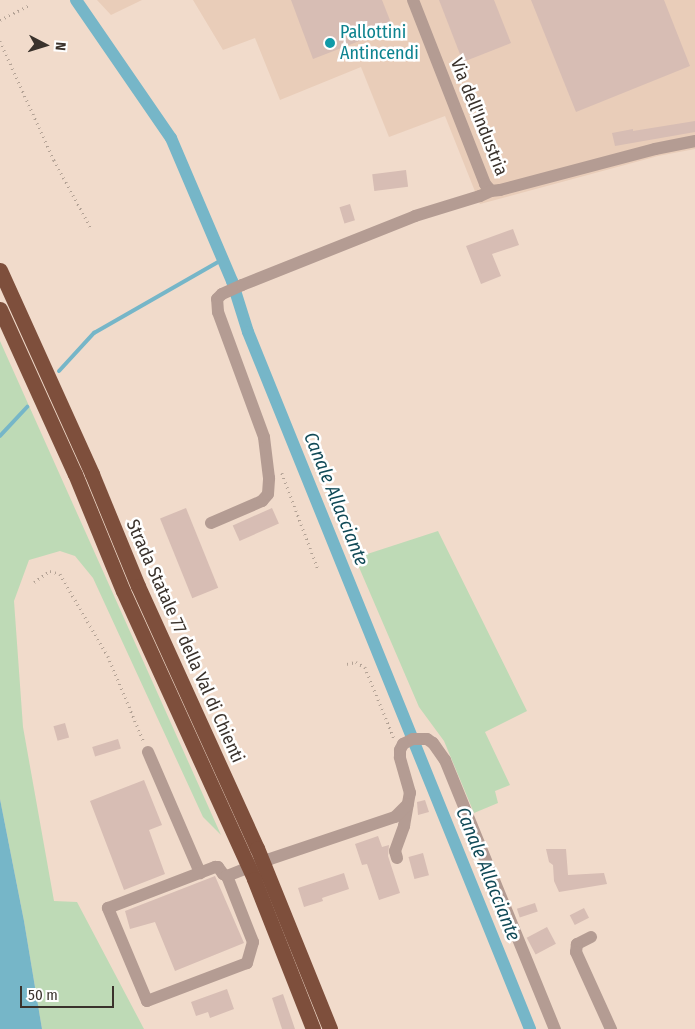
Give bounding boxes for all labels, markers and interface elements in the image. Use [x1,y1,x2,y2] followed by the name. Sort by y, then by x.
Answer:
[20,20,70,70] north arrow
[340,22,419,64] place label: Pallottini Antincendi
[324,37,336,49] marker: Pallottini Antincendi
[52,41,69,51] text: N
[446,55,512,179] street label: Via dell'Industria
[299,429,373,569] water label: Canale Allacciante
[121,516,249,766] street label: Strada Statale 77 della Val di Chienti
[451,804,525,944] water label: Canale Allacciante
[22,976,116,1008] scale bar
[28,986,58,1004] text: 50 m

